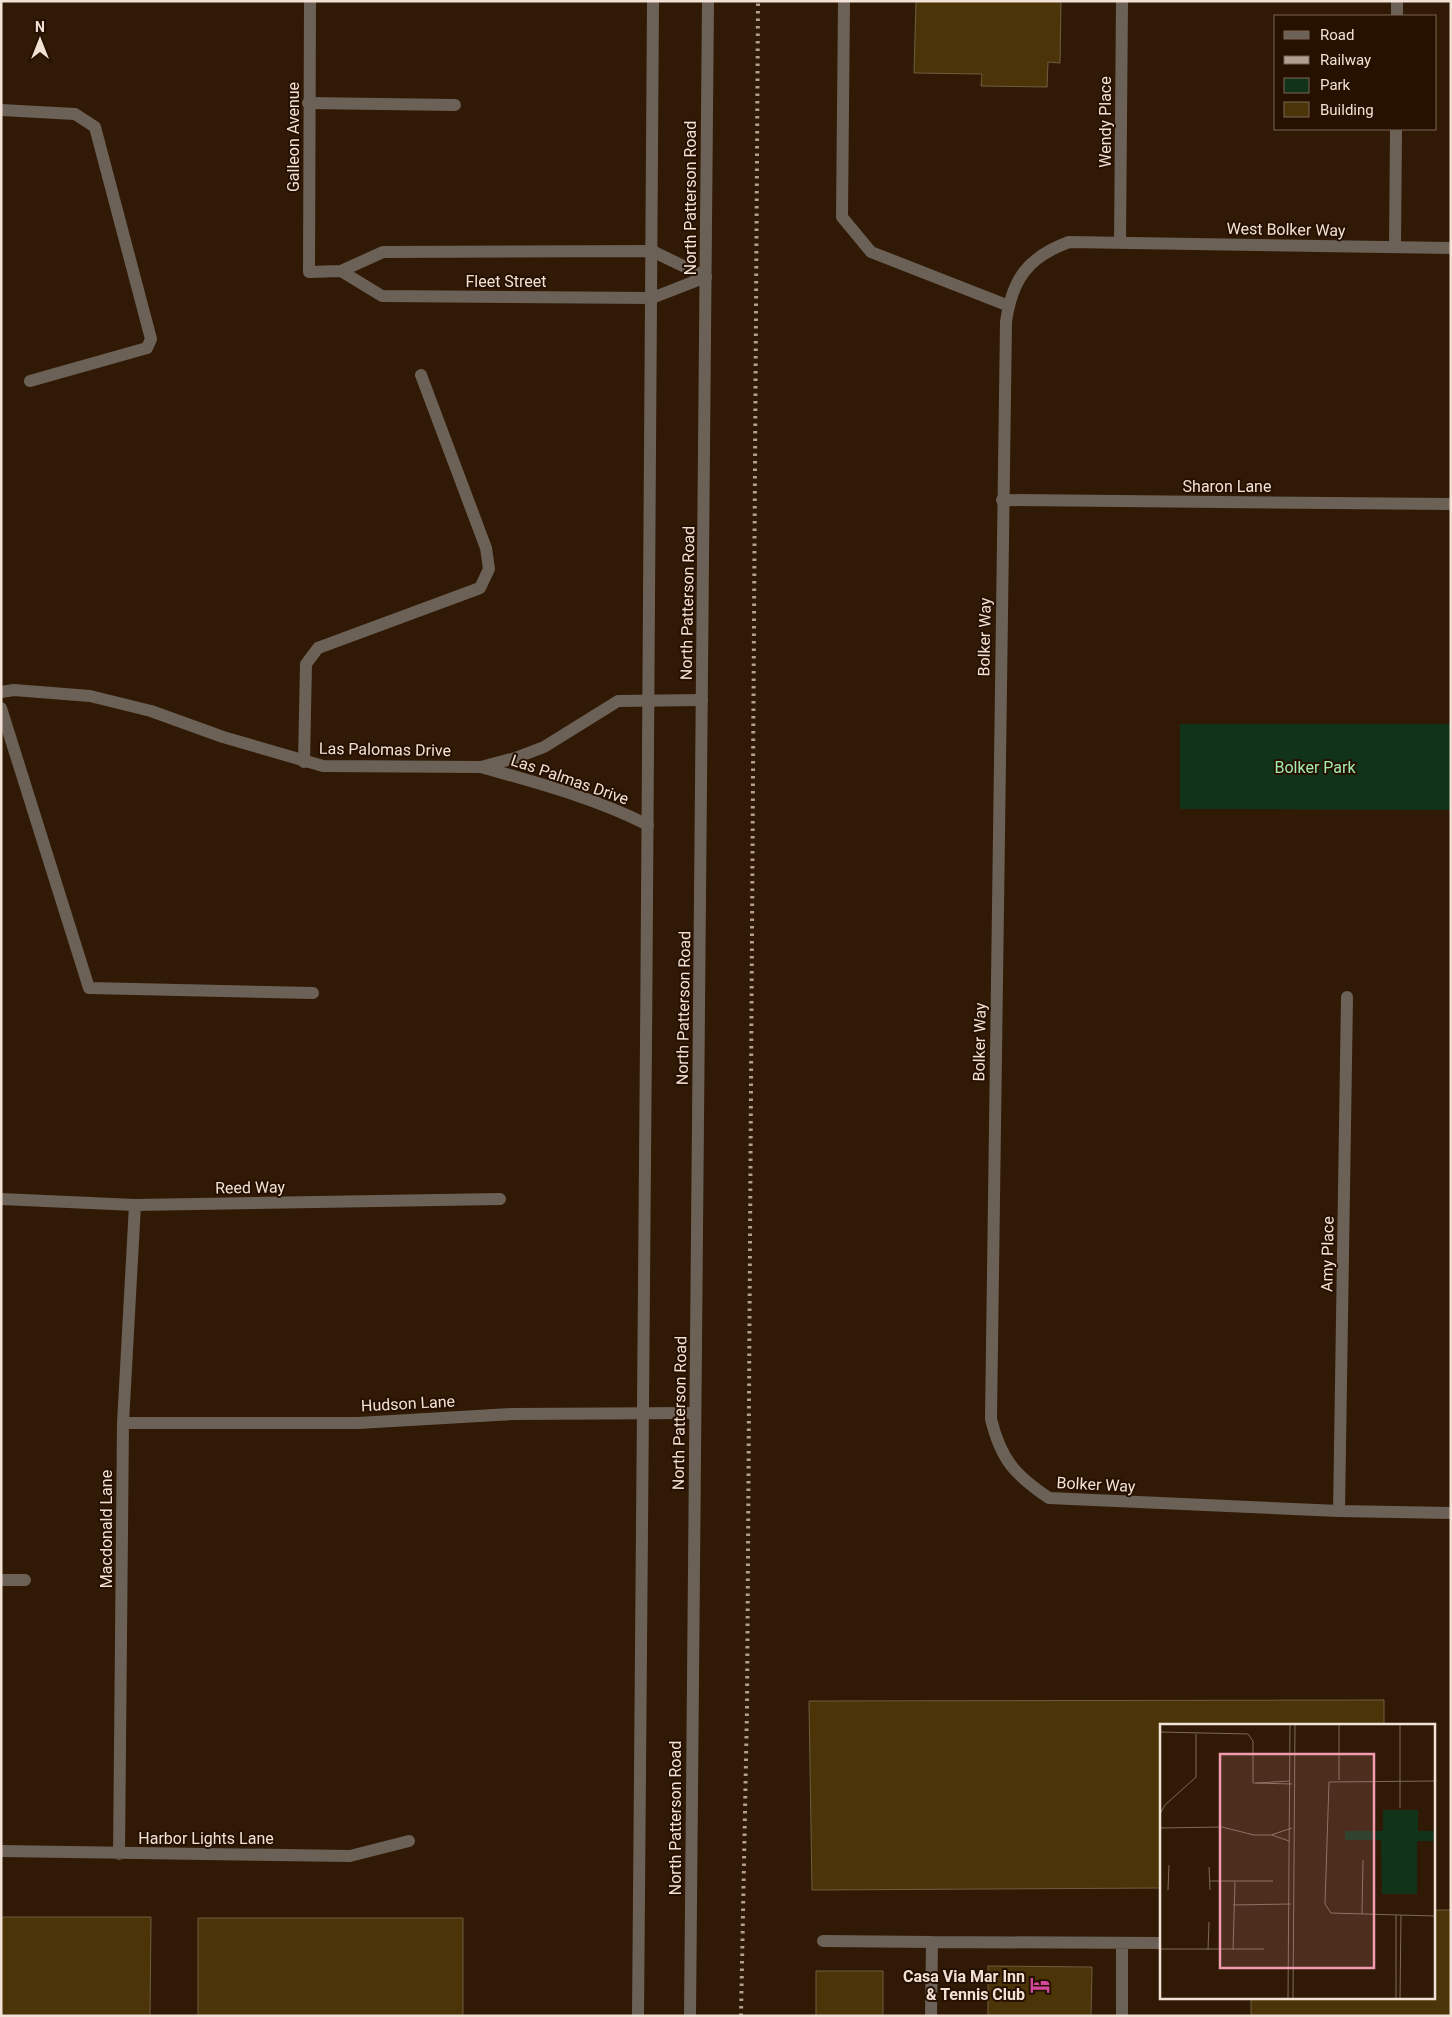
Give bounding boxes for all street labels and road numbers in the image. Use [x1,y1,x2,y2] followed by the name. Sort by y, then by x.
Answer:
[1096,76,1115,168] street label: Wendy Place
[284,82,303,192] street label: Galleon Avenue
[681,121,700,275] street label: North Patterson Road
[1226,219,1346,240] street label: West Bolker Way
[465,272,547,291] street label: Fleet Street
[1183,477,1271,496] street label: Sharon Lane
[677,526,698,680] street label: North Patterson Road
[974,597,995,677] street label: Bolker Way
[319,739,451,760] street label: Las Palomas Drive
[509,750,631,808] street label: Las Palmas Drive
[673,931,694,1085] street label: North Patterson Road
[969,1002,990,1082] street label: Bolker Way
[215,1177,286,1198] street label: Reed Way
[1317,1216,1338,1292] street label: Amy Place
[669,1336,690,1490] street label: North Patterson Road
[361,1392,456,1415] street label: Hudson Lane
[97,1470,116,1588] street label: Macdonald Lane
[1056,1473,1136,1496] street label: Bolker Way
[666,1741,685,1895] street label: North Patterson Road
[138,1829,274,1848] street label: Harbor Lights Lane

